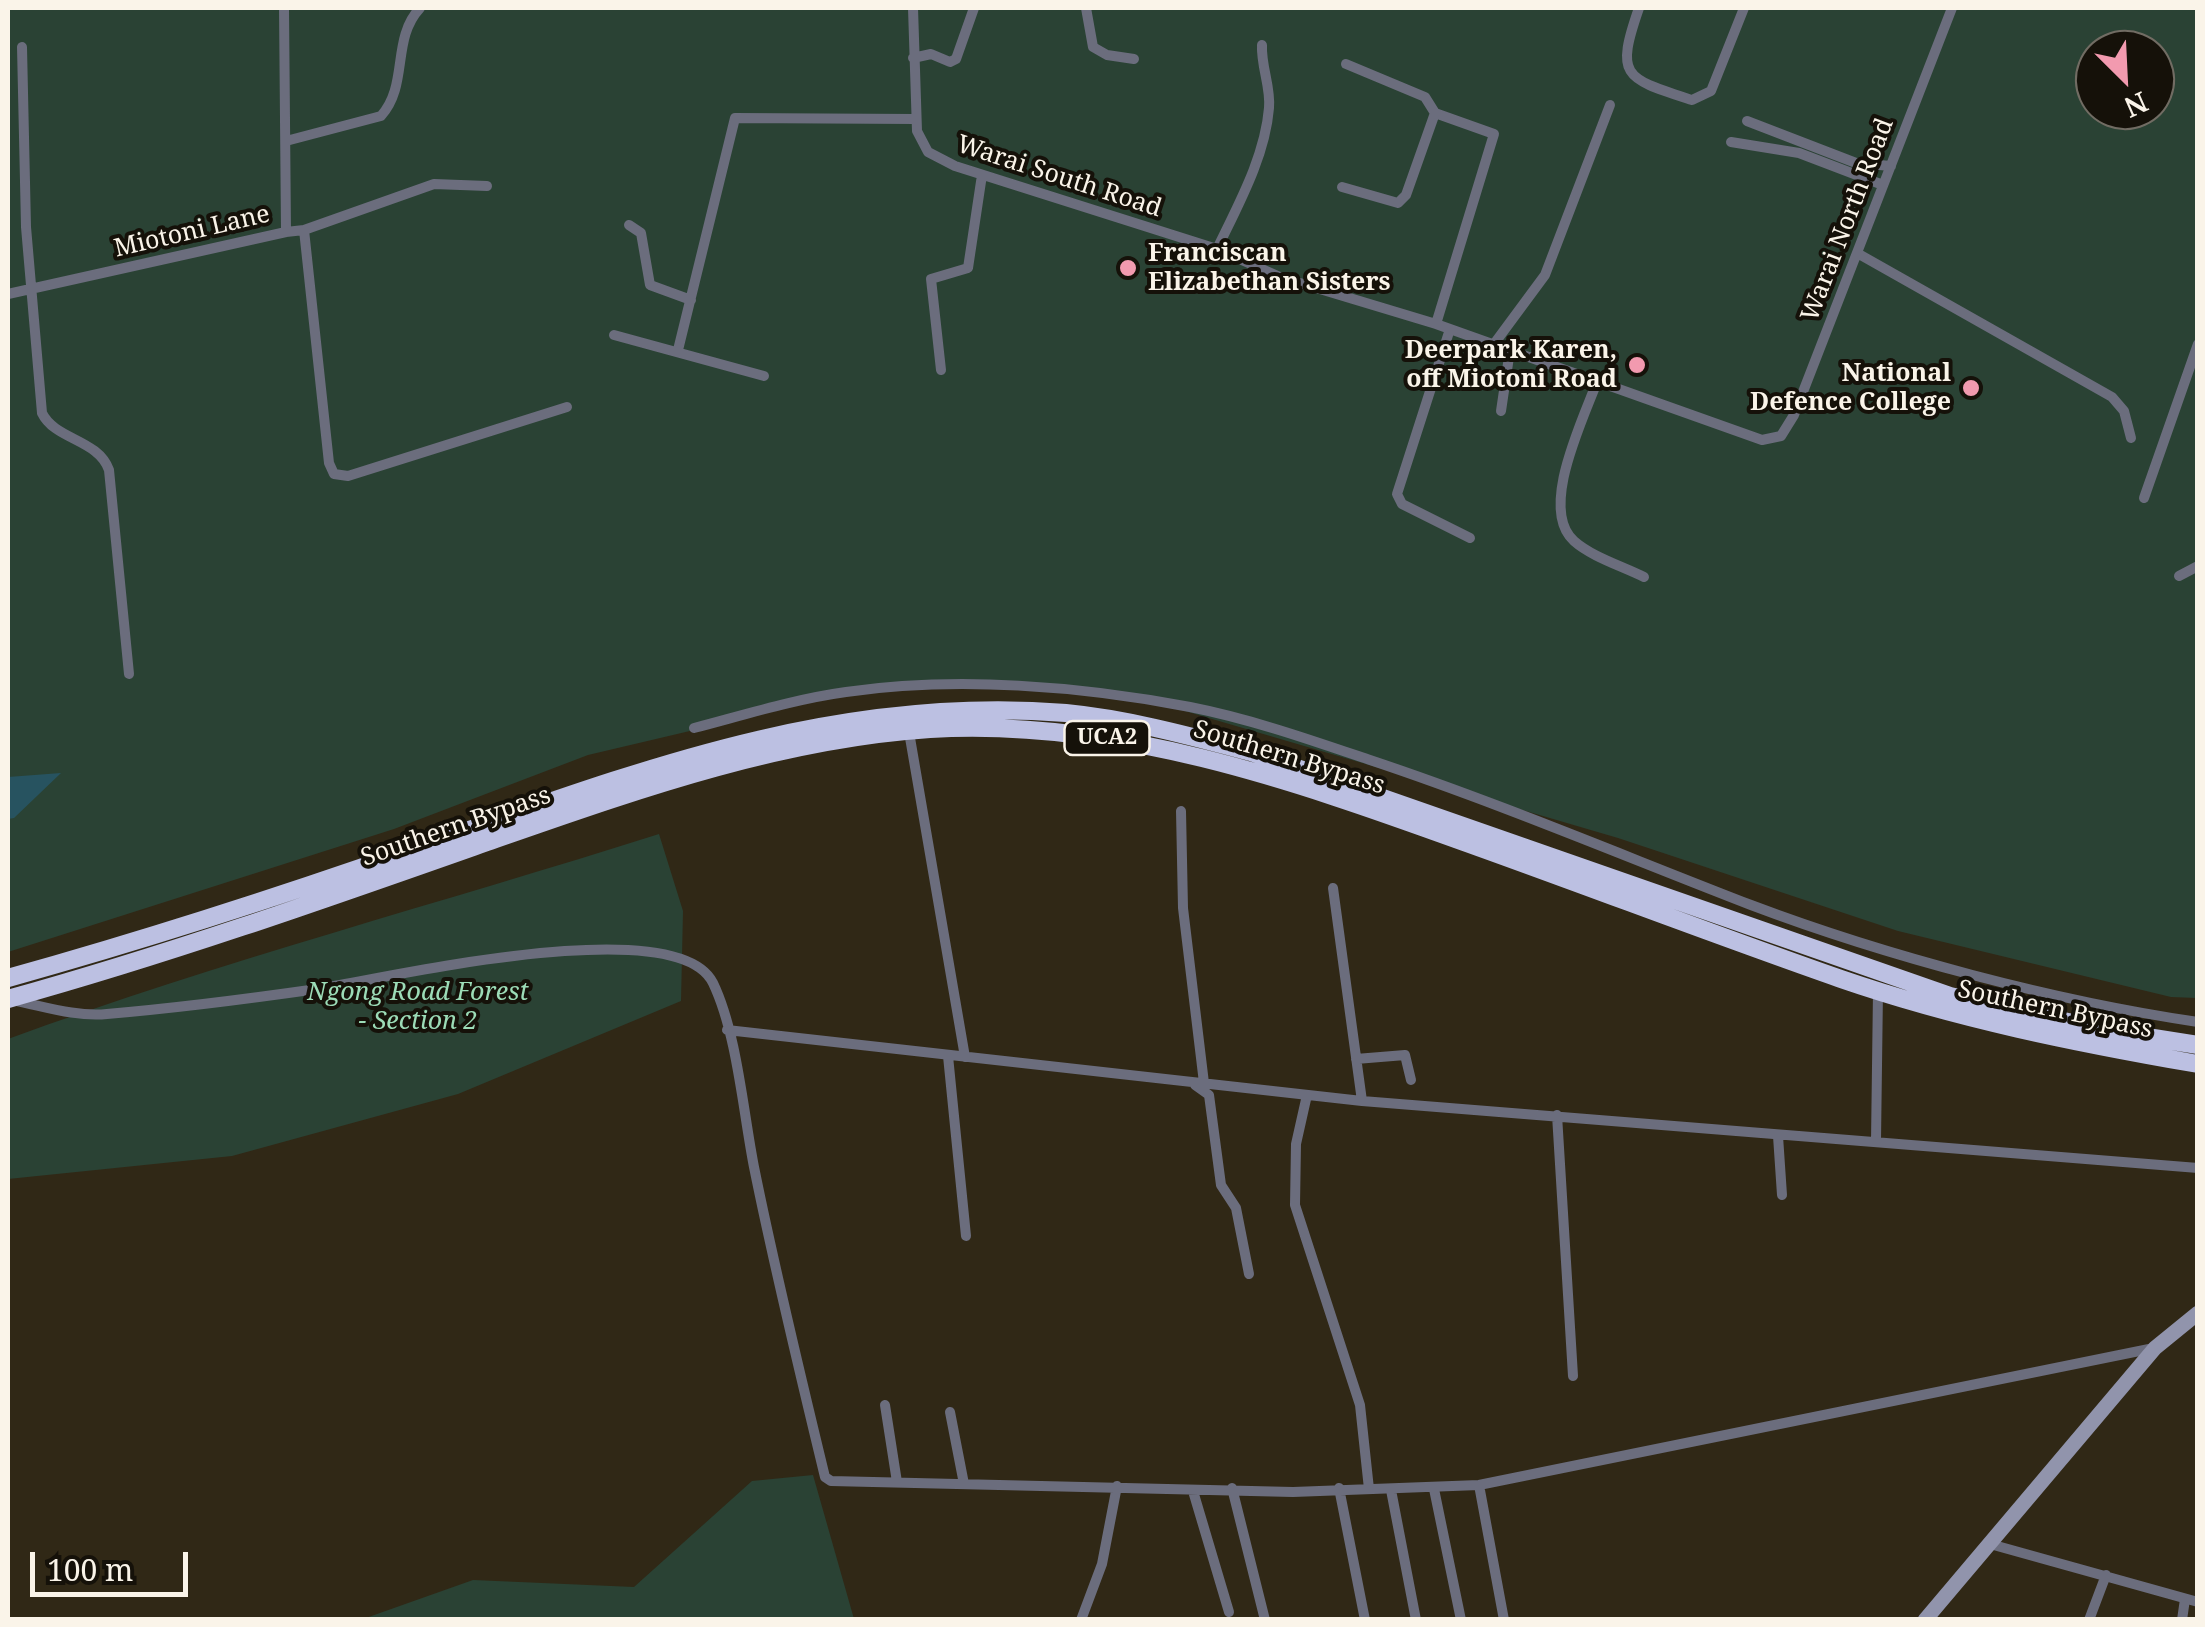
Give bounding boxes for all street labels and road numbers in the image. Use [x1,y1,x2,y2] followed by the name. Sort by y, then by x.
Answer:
[1795,114,1901,326] street label: Warai North Road
[953,130,1165,224] street label: Warai South Road
[111,200,273,264] street label: Miotoni Lane
[1190,715,1388,801] street label: Southern Bypass
[1064,721,1150,755] road number: UCA2
[357,781,555,873] street label: Southern Bypass
[1955,975,2155,1045] street label: Southern Bypass

